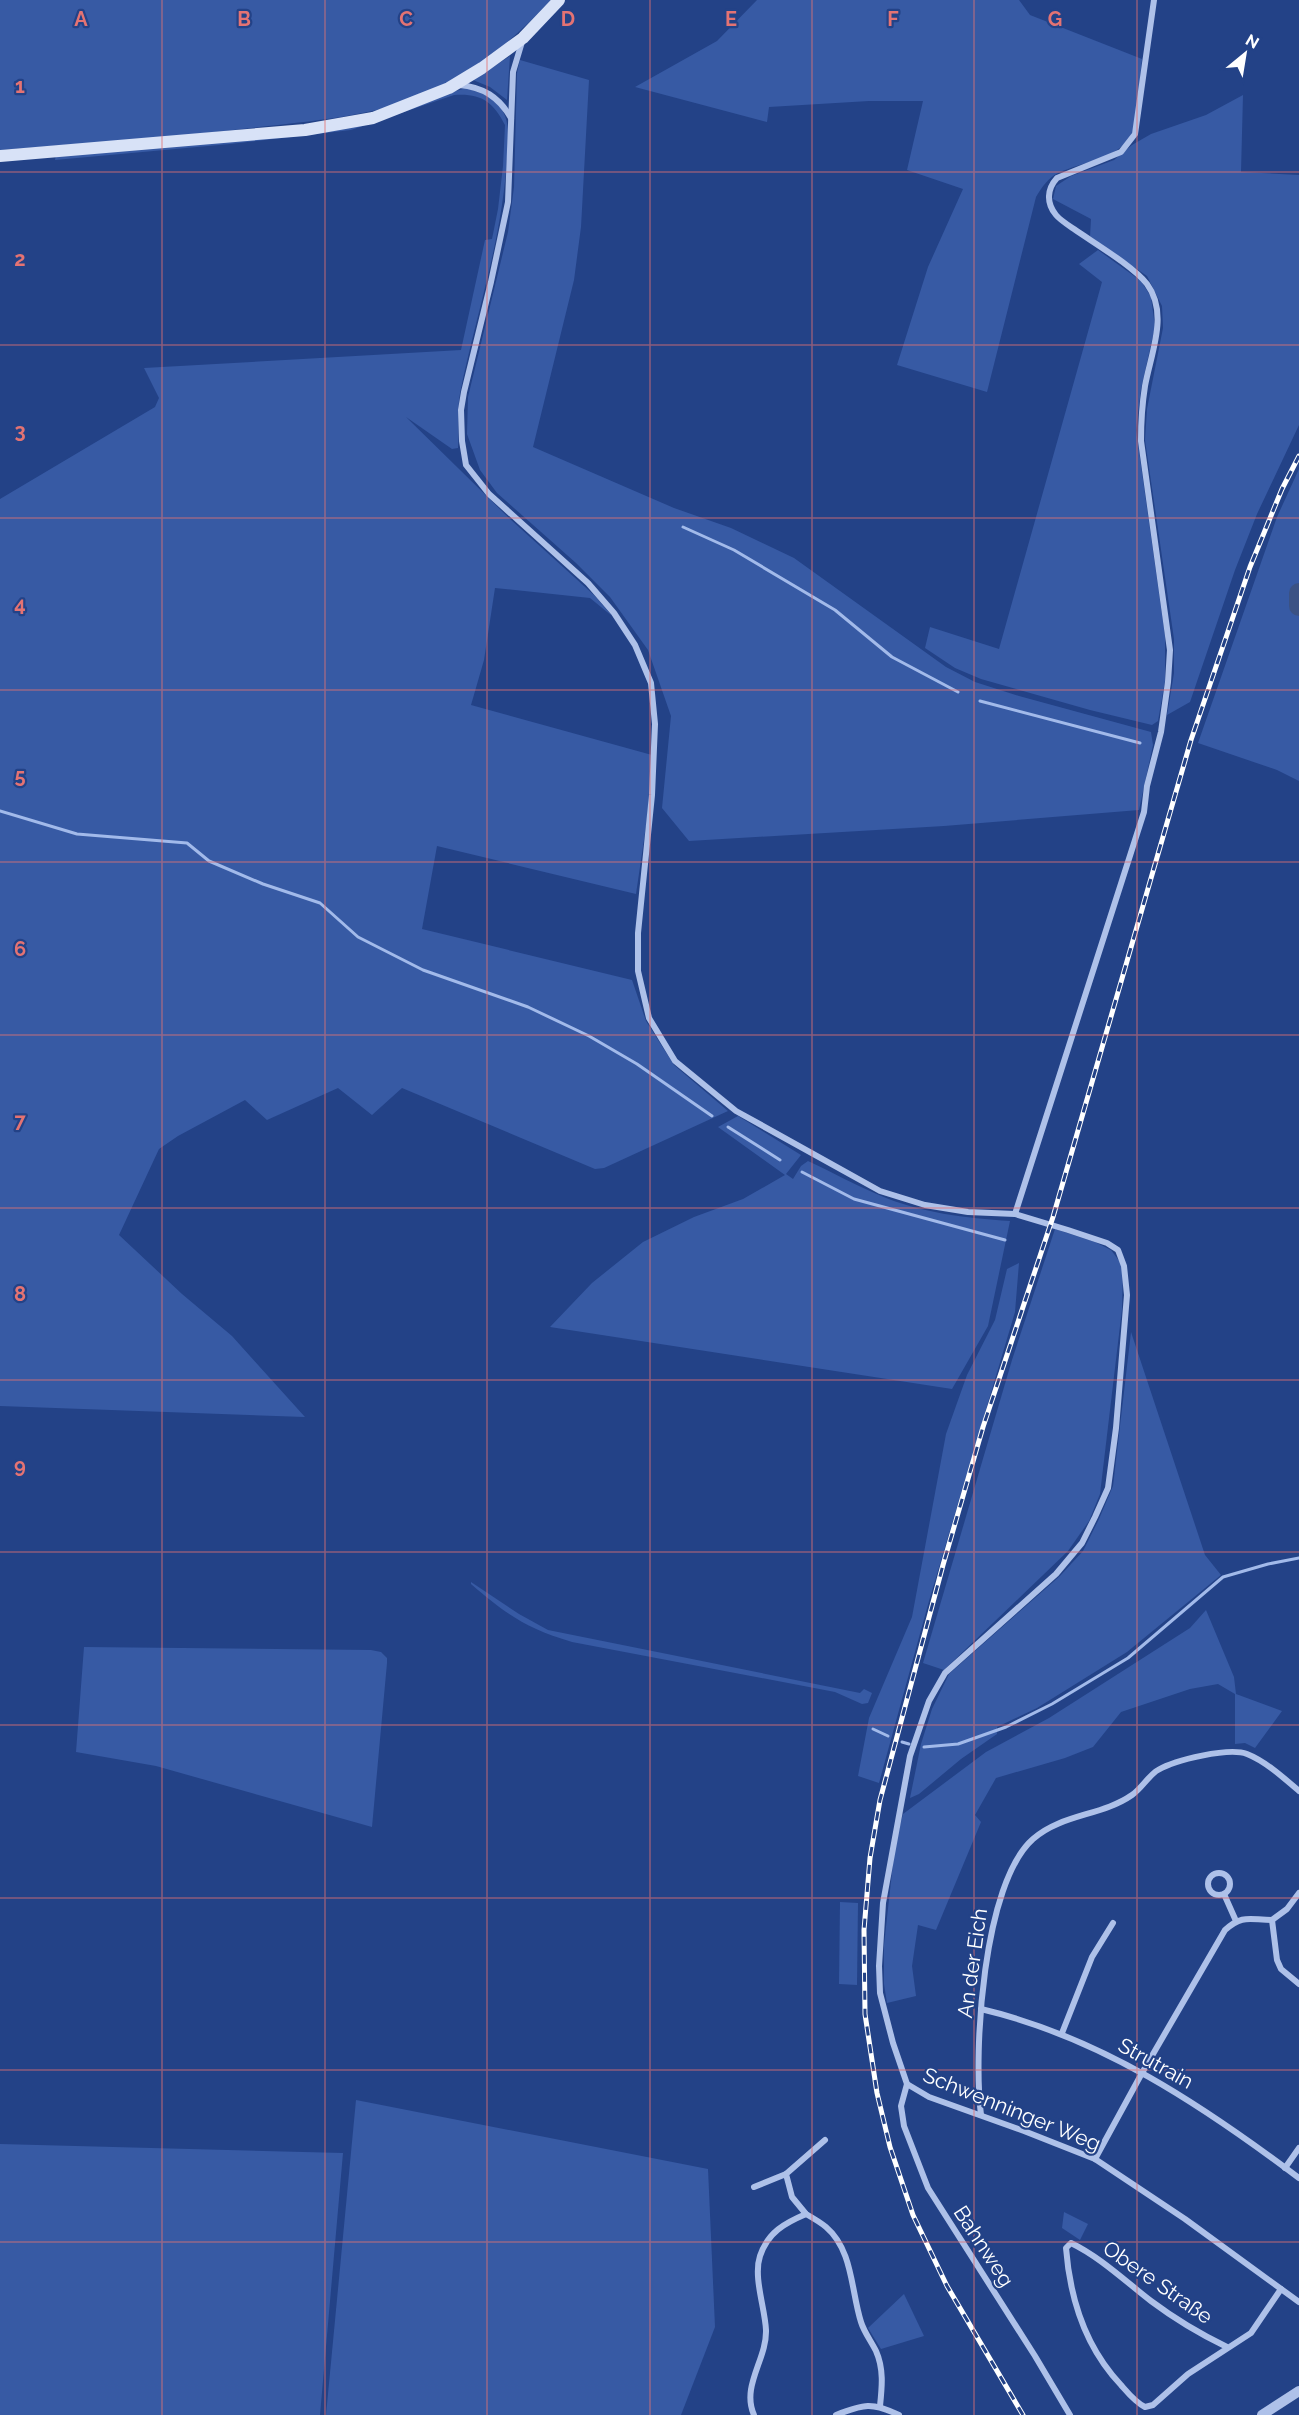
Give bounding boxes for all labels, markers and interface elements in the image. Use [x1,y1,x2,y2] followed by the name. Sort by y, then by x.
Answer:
[74,7,88,31] text: A
[237,7,251,31] text: B
[399,7,413,31] text: C
[561,7,575,31] text: D
[725,7,737,31] text: E
[887,7,899,31] text: F
[1048,7,1062,31] text: G
[1215,24,1275,84] north arrow
[1242,30,1262,53] text: N
[15,74,25,98] text: 1
[14,247,26,271] text: 2
[14,419,26,443] text: 3
[14,592,26,616] text: 4
[14,764,26,788] text: 5
[14,937,26,961] text: 6
[14,1109,26,1133] text: 7
[14,1282,26,1306] text: 8
[14,1454,26,1478] text: 9
[952,1907,992,2019] street label: An der Eich
[1114,2032,1198,2094] street label: Strutrain
[920,2062,1104,2156] street label: Schwenninger Weg
[949,2201,1019,2291] street label: Bahnweg
[1098,2235,1218,2329] street label: Obere Straße

